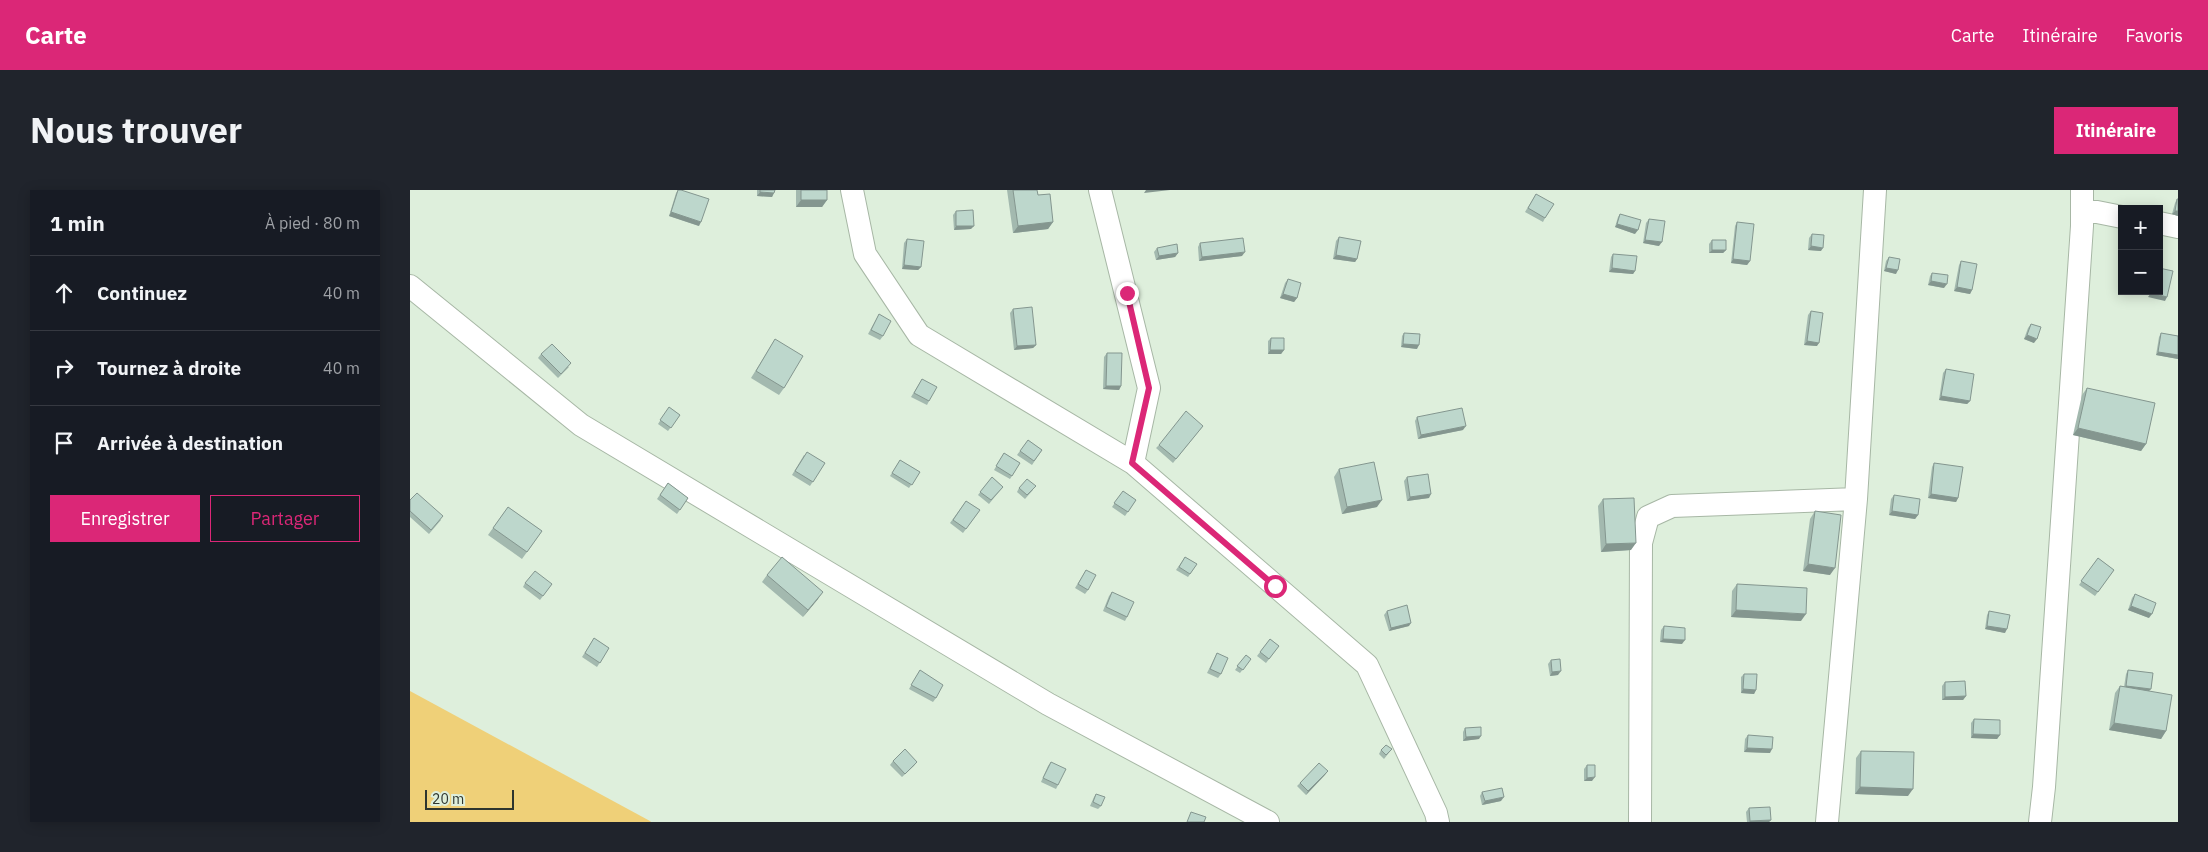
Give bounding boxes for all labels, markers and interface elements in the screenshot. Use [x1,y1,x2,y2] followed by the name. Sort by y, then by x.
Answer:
[25,19,87,51] text: Carte
[1951,24,1994,47] text: Carte
[2022,24,2098,47] text: Itinéraire
[2126,24,2183,47] text: Favoris
[30,107,242,153] text: Nous trouver
[2054,107,2178,154] button: Itinéraire
[2118,205,2163,295] map controls
[2118,205,2163,250] button: +
[50,209,105,237] text: 1 min
[265,213,360,233] text: À pied · 80 m
[2118,250,2163,295] button: −
[50,279,78,307] icon: ahead
[97,281,187,305] text: Continuez
[1116,282,1139,305] route end
[323,283,360,303] text: 40 m
[50,354,78,382] icon: right
[97,356,241,380] text: Tournez à droite
[323,358,360,378] text: 40 m
[50,429,78,457] icon: arrive
[97,431,283,455] text: Arrivée à destination
[50,495,200,542] button: Enregistrer
[210,495,360,542] button: Partager
[1264,575,1287,598] route start
[425,787,514,810] scale bar
[432,790,464,808] text: 20 m

